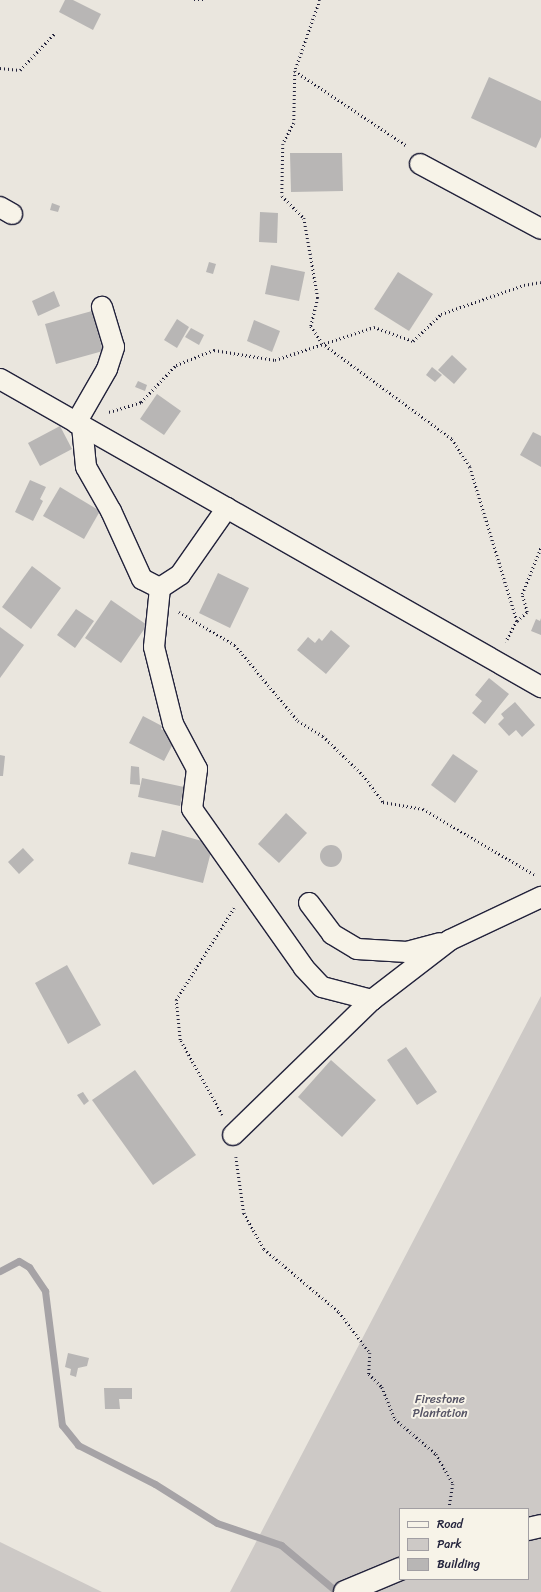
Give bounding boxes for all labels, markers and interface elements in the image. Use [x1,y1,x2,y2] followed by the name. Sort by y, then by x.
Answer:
[412,1393,468,1421] park label: Firestone Plantation
[399,1508,529,1580] legend
[437,1513,463,1535] text: Road
[437,1533,462,1555] text: Park
[437,1553,480,1575] text: Building

